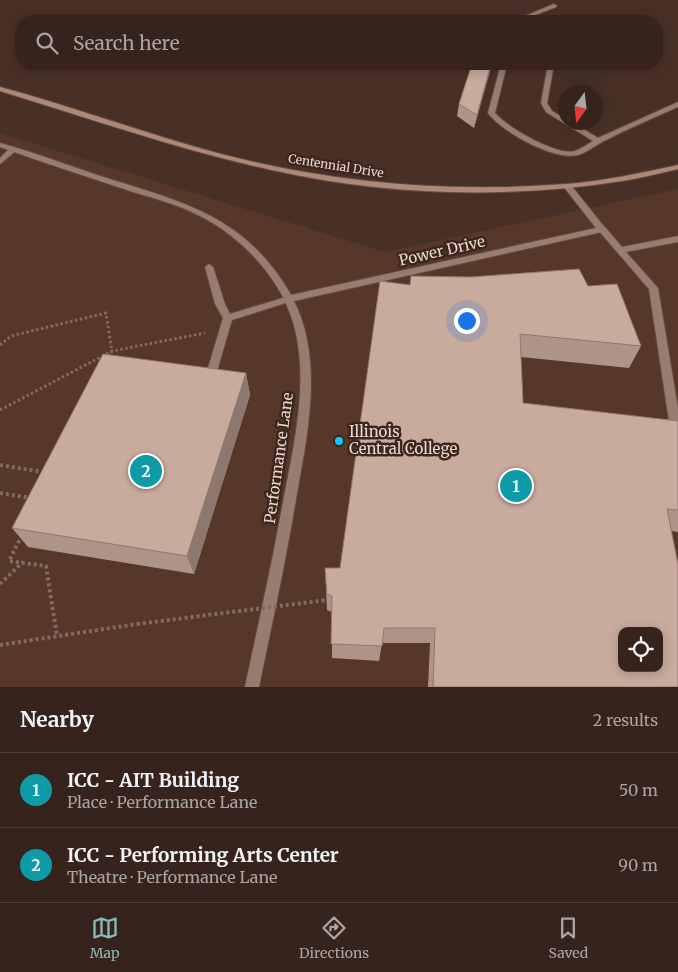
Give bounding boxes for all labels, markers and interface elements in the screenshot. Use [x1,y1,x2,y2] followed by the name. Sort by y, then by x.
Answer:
[15,15,663,70] search box
[33,29,61,57] icon: search
[73,31,180,55] text: Search here
[558,85,603,130] north arrow
[287,151,385,180] street label: Centennial Drive
[397,231,487,270] street label: Power Drive
[454,308,480,334] your location
[260,391,297,525] street label: Performance Lane
[349,422,457,458] place label: Illinois Central College
[333,435,345,447] marker: Illinois Central College
[130,452,162,490] pin: 2
[500,467,532,505] pin: 1
[618,627,663,672] map controls
[618,627,663,672] button: locate
[20,706,94,733] text: Nearby
[593,710,658,730] text: 2 results
[67,768,239,792] text: ICC - AIT Building
[32,780,40,800] text: 1
[619,780,658,800] text: 50 m
[67,792,257,812] text: Place · Performance Lane
[67,843,339,867] text: ICC - Performing Arts Center
[31,855,41,875] text: 2
[618,855,658,875] text: 90 m
[67,867,277,887] text: Theatre · Performance Lane
[90,914,120,962] tab: Map
[299,914,369,962] tab: Directions
[549,914,588,962] tab: Saved

